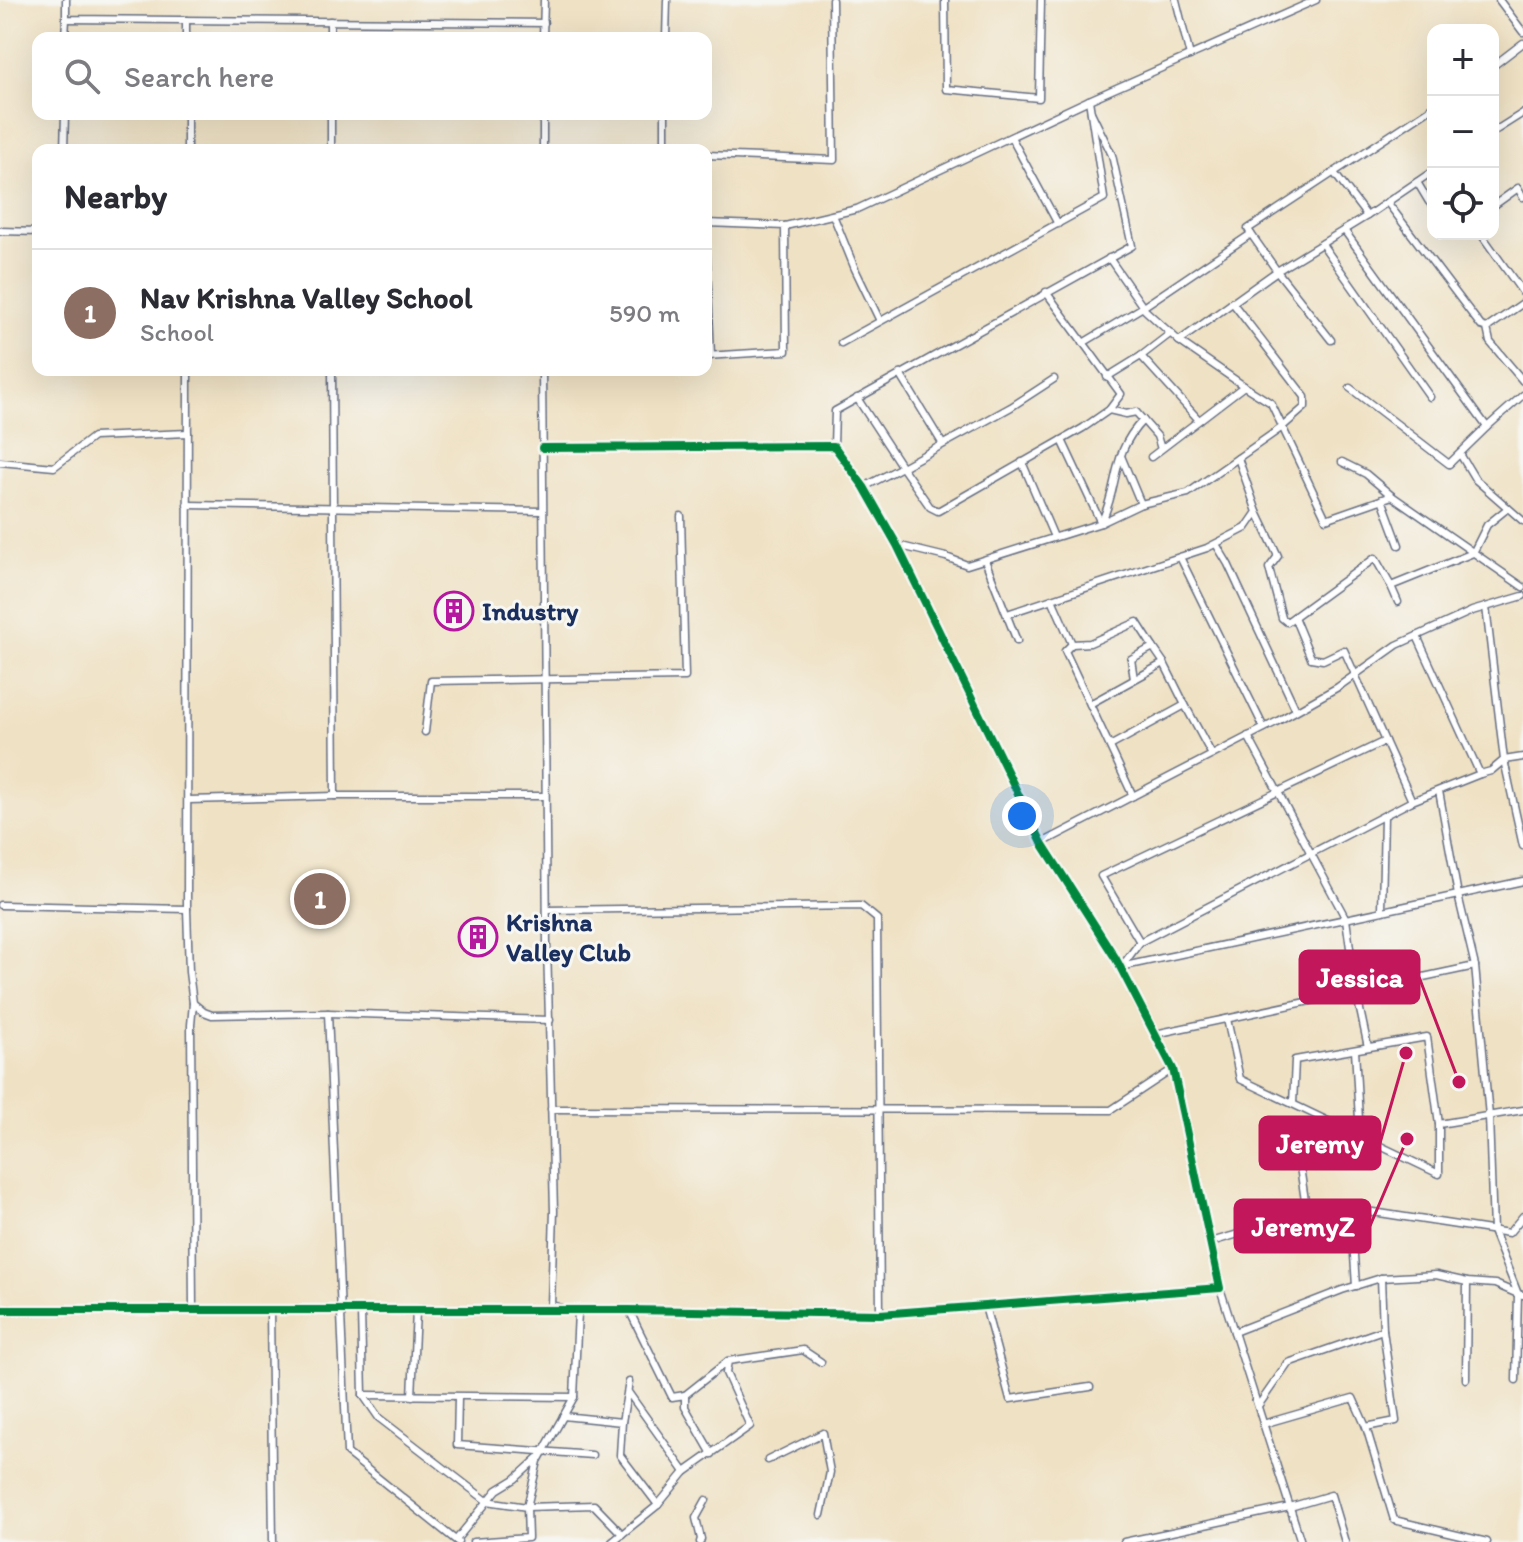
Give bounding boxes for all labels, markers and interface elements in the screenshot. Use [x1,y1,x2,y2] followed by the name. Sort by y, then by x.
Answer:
[1427,24,1499,240] map controls
[1427,24,1499,96] button: +
[32,32,712,120] search box
[60,54,104,98] icon: search
[124,58,274,95] text: Search here
[1427,96,1499,168] button: −
[1427,168,1499,240] button: locate
[64,176,167,217] text: Nearby
[140,279,472,316] text: Nav Krishna Valley School
[84,297,96,329] text: 1
[609,297,680,329] text: 590 m
[140,316,214,348] text: School
[433,590,475,632] building icon: Industry
[482,595,579,627] place label: Industry
[1002,796,1042,836] your location
[294,869,346,929] pin: 1
[506,906,631,968] place label: Krishna Valley Club
[457,916,499,958] building icon: Krishna Valley Club
[1300,951,1419,1003] callout: Jessica
[1316,960,1404,994] text: Jessica
[1260,1117,1380,1169] callout: Jeremy
[1275,1126,1364,1160] text: Jeremy
[1235,1200,1370,1252] callout: JeremyZ
[1250,1209,1356,1243] text: JeremyZ

